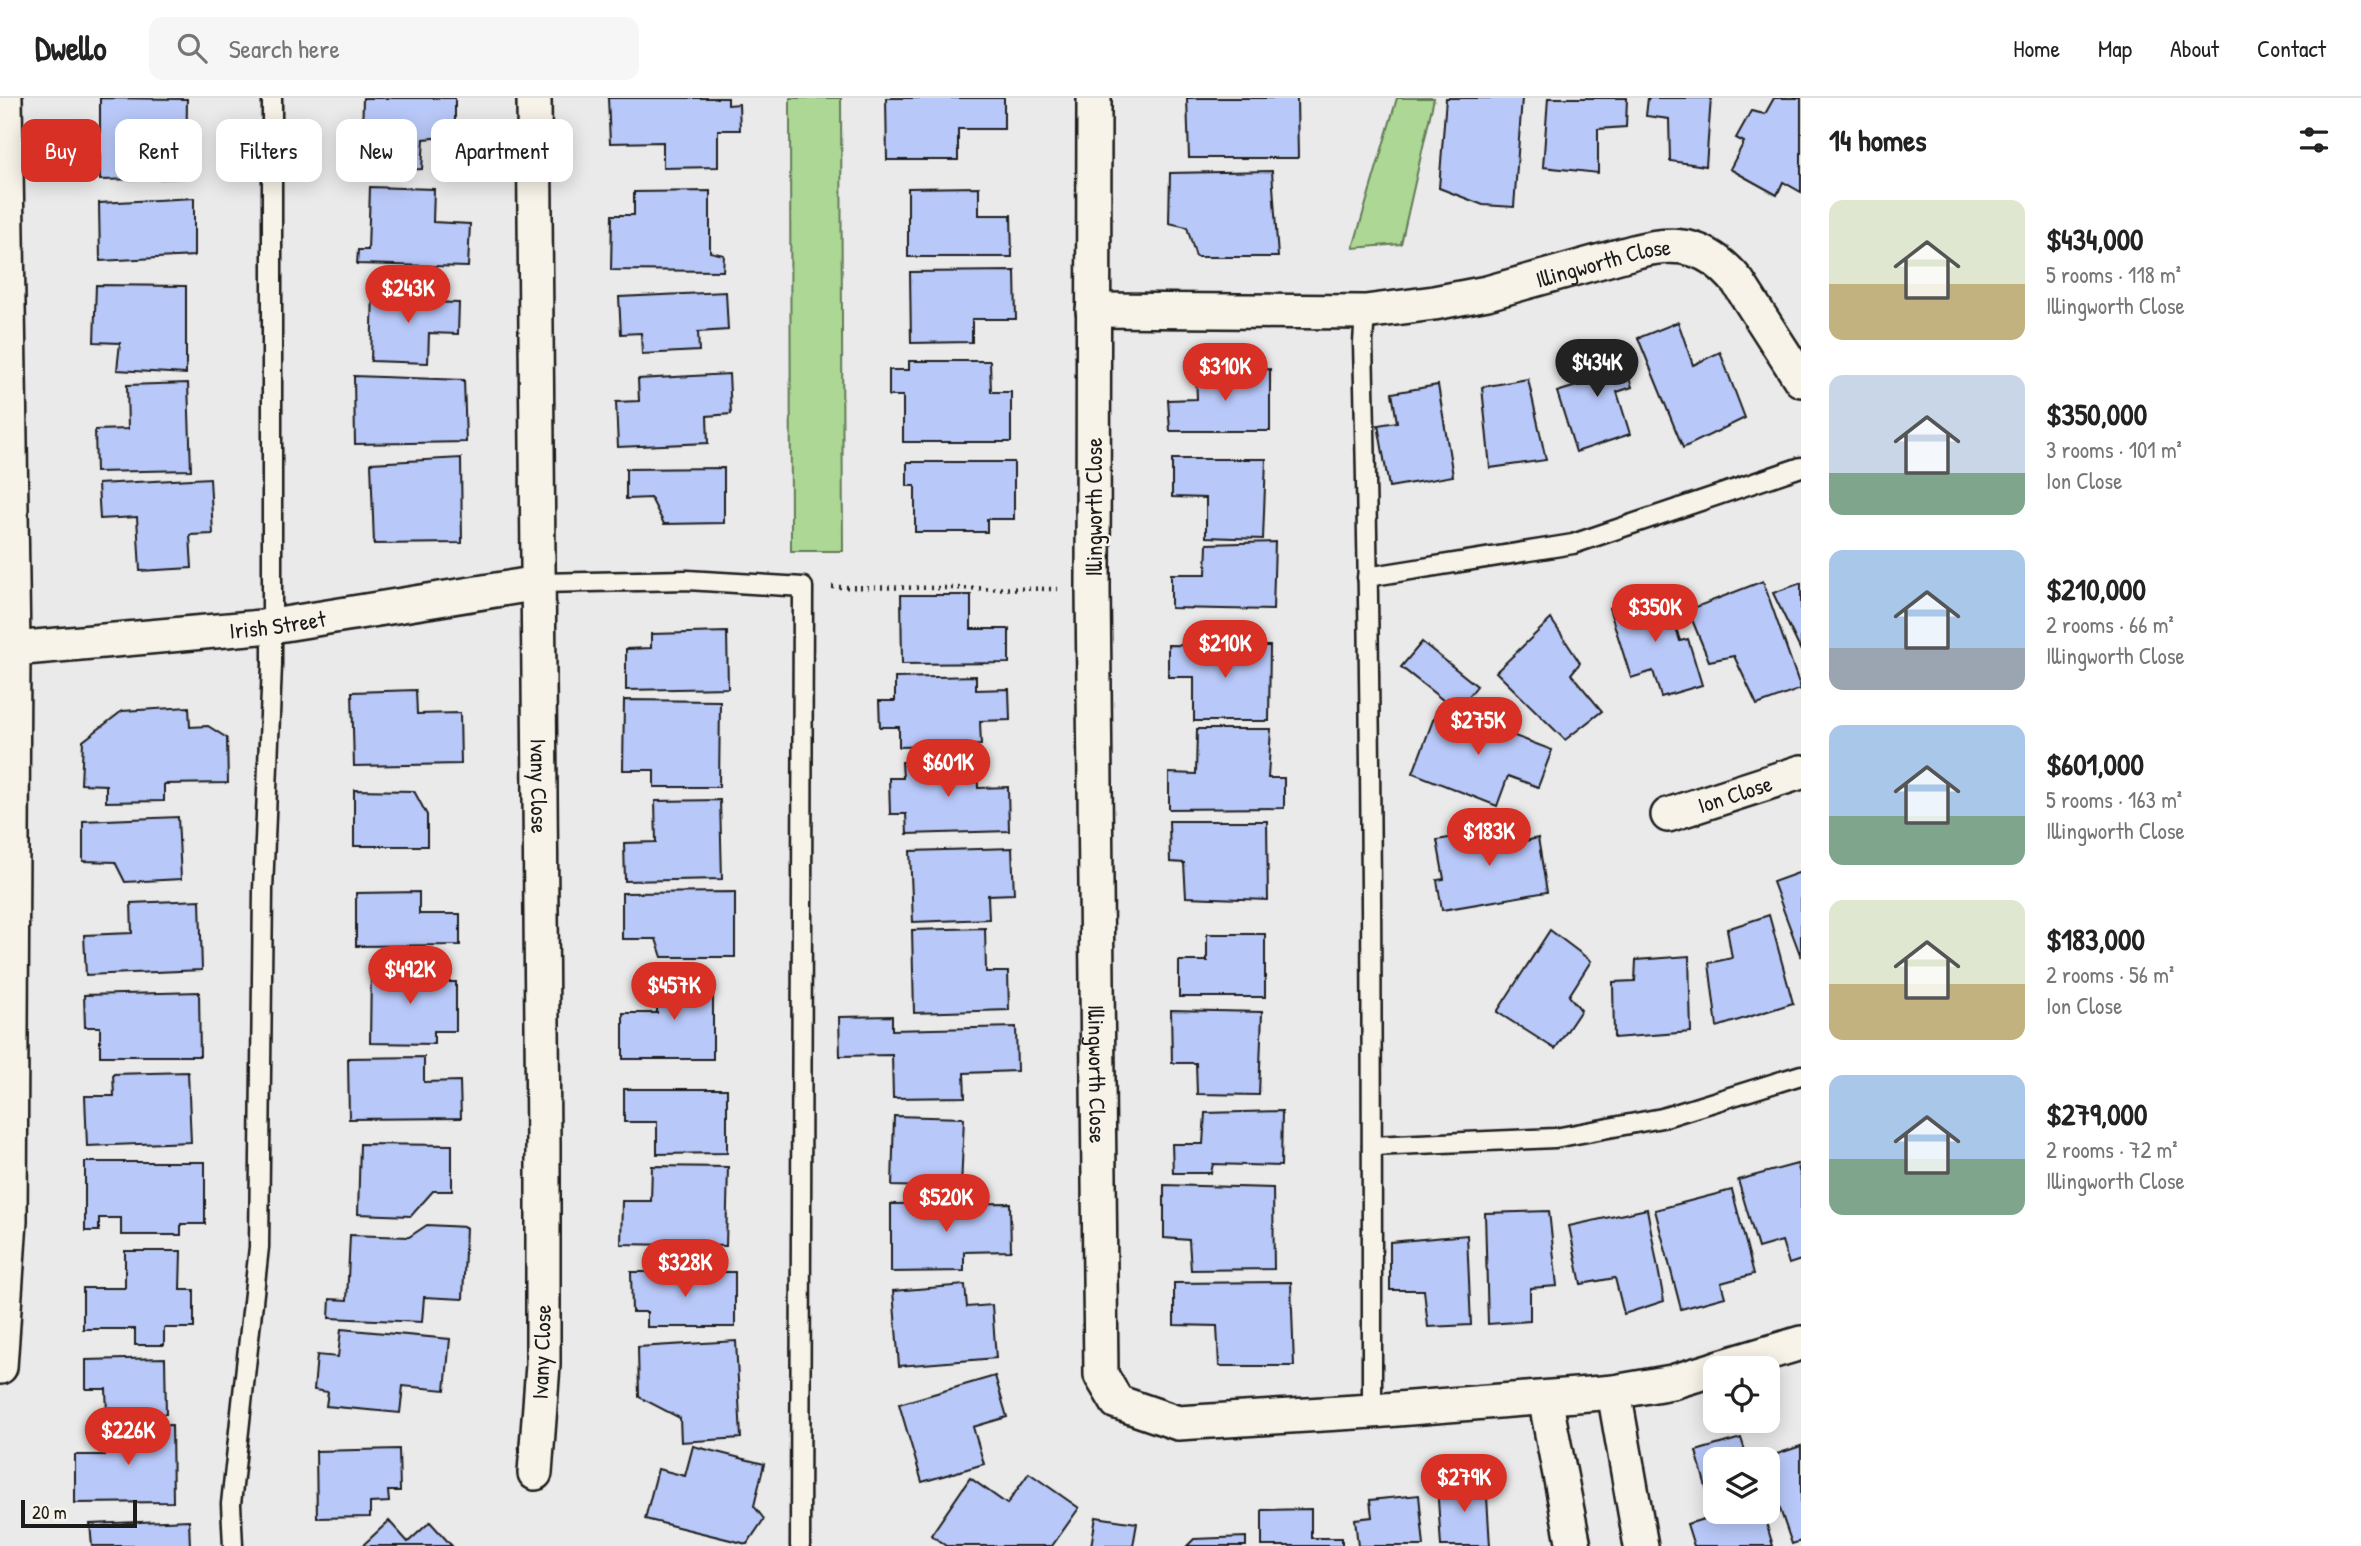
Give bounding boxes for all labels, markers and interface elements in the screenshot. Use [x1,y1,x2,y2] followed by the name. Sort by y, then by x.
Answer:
[149,17,639,80] search box
[35,26,107,70] text: Dwello
[173,29,211,67] icon: search
[229,31,340,66] text: Search here
[2013,32,2060,64] text: Home
[2098,32,2132,64] text: Map
[2170,32,2219,64] text: About
[2257,32,2326,64] text: Contact
[21,119,101,182] chip: Buy
[115,119,202,182] chip: Rent
[216,119,322,182] chip: Filters
[336,119,417,182] chip: New
[431,119,573,182] chip: Apartment
[1829,120,1927,160] text: 14 homes
[2295,121,2333,159] icon: filters
[2046,219,2144,259] text: $434,000
[1885,228,1969,312] icon: home
[1532,231,1672,294] street label: Illingworth Close
[2046,259,2181,290] text: 5 rooms · 118 m²
[359,266,457,325] pin: $243K
[381,272,435,303] text: $243K
[2046,290,2185,321] text: Illingworth Close
[1548,340,1646,399] pin: $434K
[1176,344,1274,403] pin: $310K
[1571,346,1623,377] text: $434K
[1199,350,1251,381] text: $310K
[2046,394,2147,434] text: $350,000
[1885,403,1969,487] icon: home
[2046,434,2182,465] text: 3 rooms · 101 m²
[1078,438,1109,576] street label: Illingworth Close
[2046,465,2122,496] text: Ion Close
[2046,569,2146,609] text: $210,000
[1885,578,1969,662] icon: home
[1606,584,1704,644] pin: $350K
[1628,591,1682,622] text: $350K
[228,602,329,645] street label: Irish Street
[2046,609,2174,640] text: 2 rooms · 66 m²
[1176,620,1274,680] pin: $210K
[1198,627,1252,658] text: $210K
[2046,640,2185,671] text: Illingworth Close
[1429,698,1527,757] pin: $275K
[1450,704,1506,735] text: $275K
[524,738,556,834] street label: Ivany Close
[899,740,997,799] pin: $601K
[2046,744,2144,784] text: $601,000
[922,746,974,777] text: $601K
[1885,753,1969,837] icon: home
[1693,767,1776,820] street label: Ion Close
[2046,784,2182,815] text: 5 rooms · 163 m²
[1440,808,1538,868] pin: $183K
[1463,815,1515,846] text: $183K
[2046,815,2185,846] text: Illingworth Close
[2046,919,2145,959] text: $183,000
[1885,928,1969,1012] icon: home
[361,946,459,1006] pin: $492K
[384,953,436,984] text: $492K
[2046,959,2174,990] text: 2 rooms · 56 m²
[625,962,723,1022] pin: $457K
[647,969,701,1000] text: $457K
[2046,990,2122,1021] text: Ion Close
[1082,1004,1114,1144] street label: Illingworth Close
[2046,1094,2148,1134] text: $279,000
[1885,1103,1969,1187] icon: home
[2046,1134,2178,1165] text: 2 rooms · 72 m²
[2046,1165,2185,1196] text: Illingworth Close
[897,1174,995,1234] pin: $520K
[919,1181,973,1212] text: $520K
[636,1240,734,1299] pin: $328K
[658,1246,712,1277] text: $328K
[524,1304,558,1400] street label: Ivany Close
[1703,1356,1780,1524] map controls
[1703,1356,1780,1433] button: locate
[79,1408,177,1467] pin: $226K
[101,1414,155,1445] text: $226K
[1703,1447,1780,1524] button: layers
[1415,1454,1513,1514] pin: $279K
[1437,1461,1491,1492] text: $279K
[21,1497,136,1529] scale bar
[32,1499,67,1525] text: 20 m

